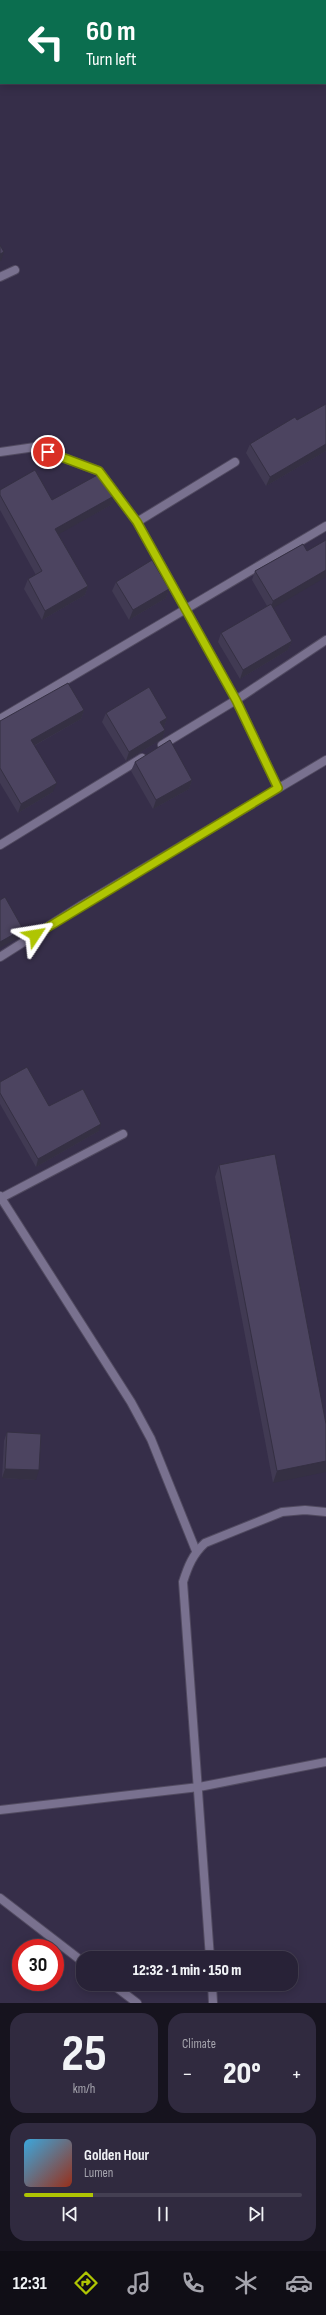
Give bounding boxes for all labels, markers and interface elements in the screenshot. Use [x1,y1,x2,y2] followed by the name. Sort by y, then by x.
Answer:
[86,15,135,48] text: 60 m
[20,16,72,68] icon: left
[86,49,137,70] text: Turn left
[31,435,65,469] pin
[37,441,59,463] icon: arrive
[14,914,56,956] position arrow
[12,1939,64,1991] speed limit sign: 30
[133,1961,241,1980] text: 12:32 · 1 min · 150 m
[61,2023,107,2086] text: 25
[182,2036,216,2052] text: Climate
[223,2056,261,2092] text: 20°
[182,2061,193,2088] text: −
[291,2061,302,2088] text: +
[73,2081,95,2097] text: km/h
[84,2146,149,2165] text: Golden Hour
[84,2165,113,2181] text: Lumen
[59,2203,81,2225] icon: previous
[152,2203,174,2225] icon: pause
[245,2203,267,2225] icon: next
[72,2269,100,2297] icon: directions
[125,2269,153,2297] icon: music
[179,2269,207,2297] icon: phone
[232,2269,260,2297] icon: climate
[285,2269,313,2297] icon: car
[13,2273,47,2294] text: 12:31

